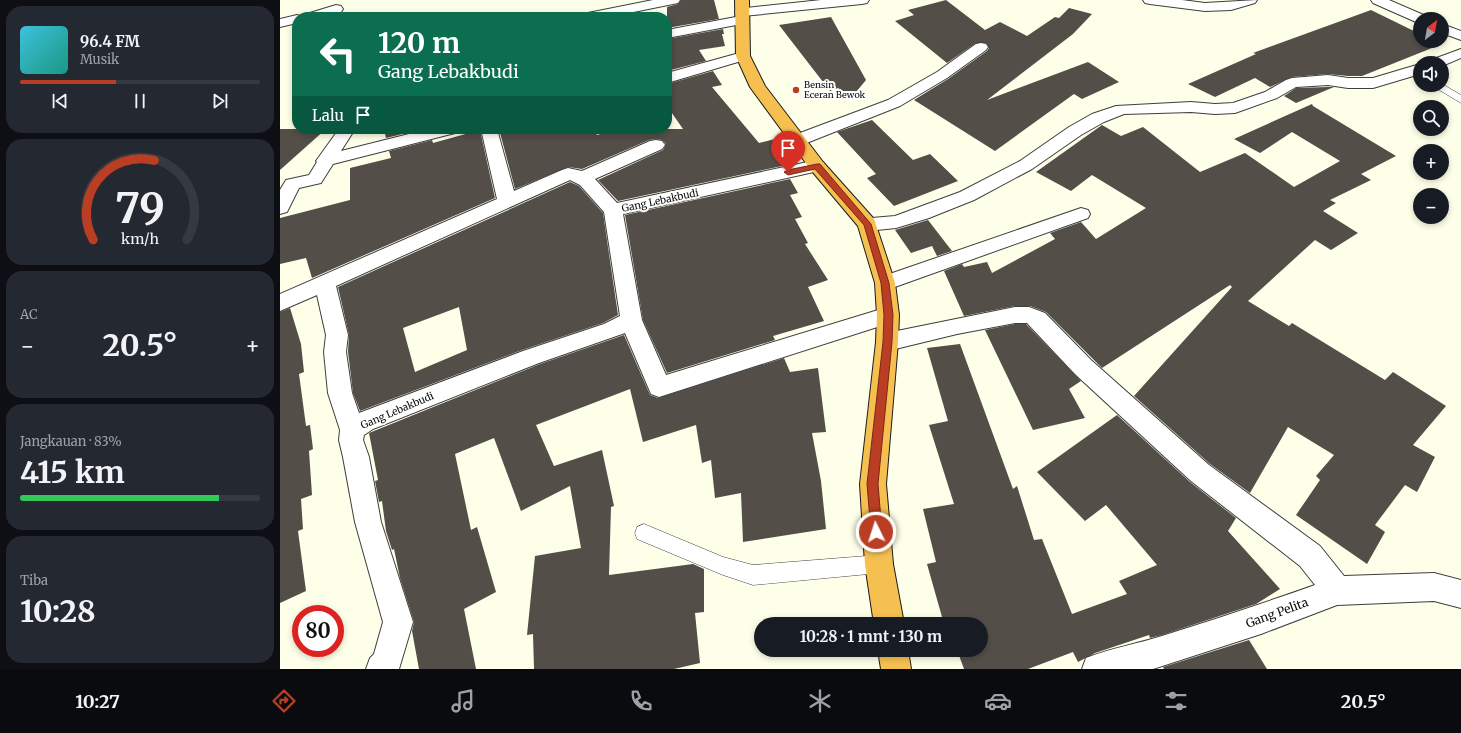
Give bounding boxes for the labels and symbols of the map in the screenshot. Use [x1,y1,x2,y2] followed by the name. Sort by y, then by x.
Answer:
[1413,12,1449,48] north arrow
[804,79,866,100] place label: Bensin Eceran Bewok
[791,85,801,95] marker: Bensin Eceran Bewok
[771,131,805,172] pin
[620,186,700,215] street label: Gang Lebakbudi
[359,389,436,432] street label: Gang Lebakbudi
[855,511,897,553] position arrow
[1244,594,1311,631] street label: Gang Pelita
[292,605,344,657] speed limit sign: 80

